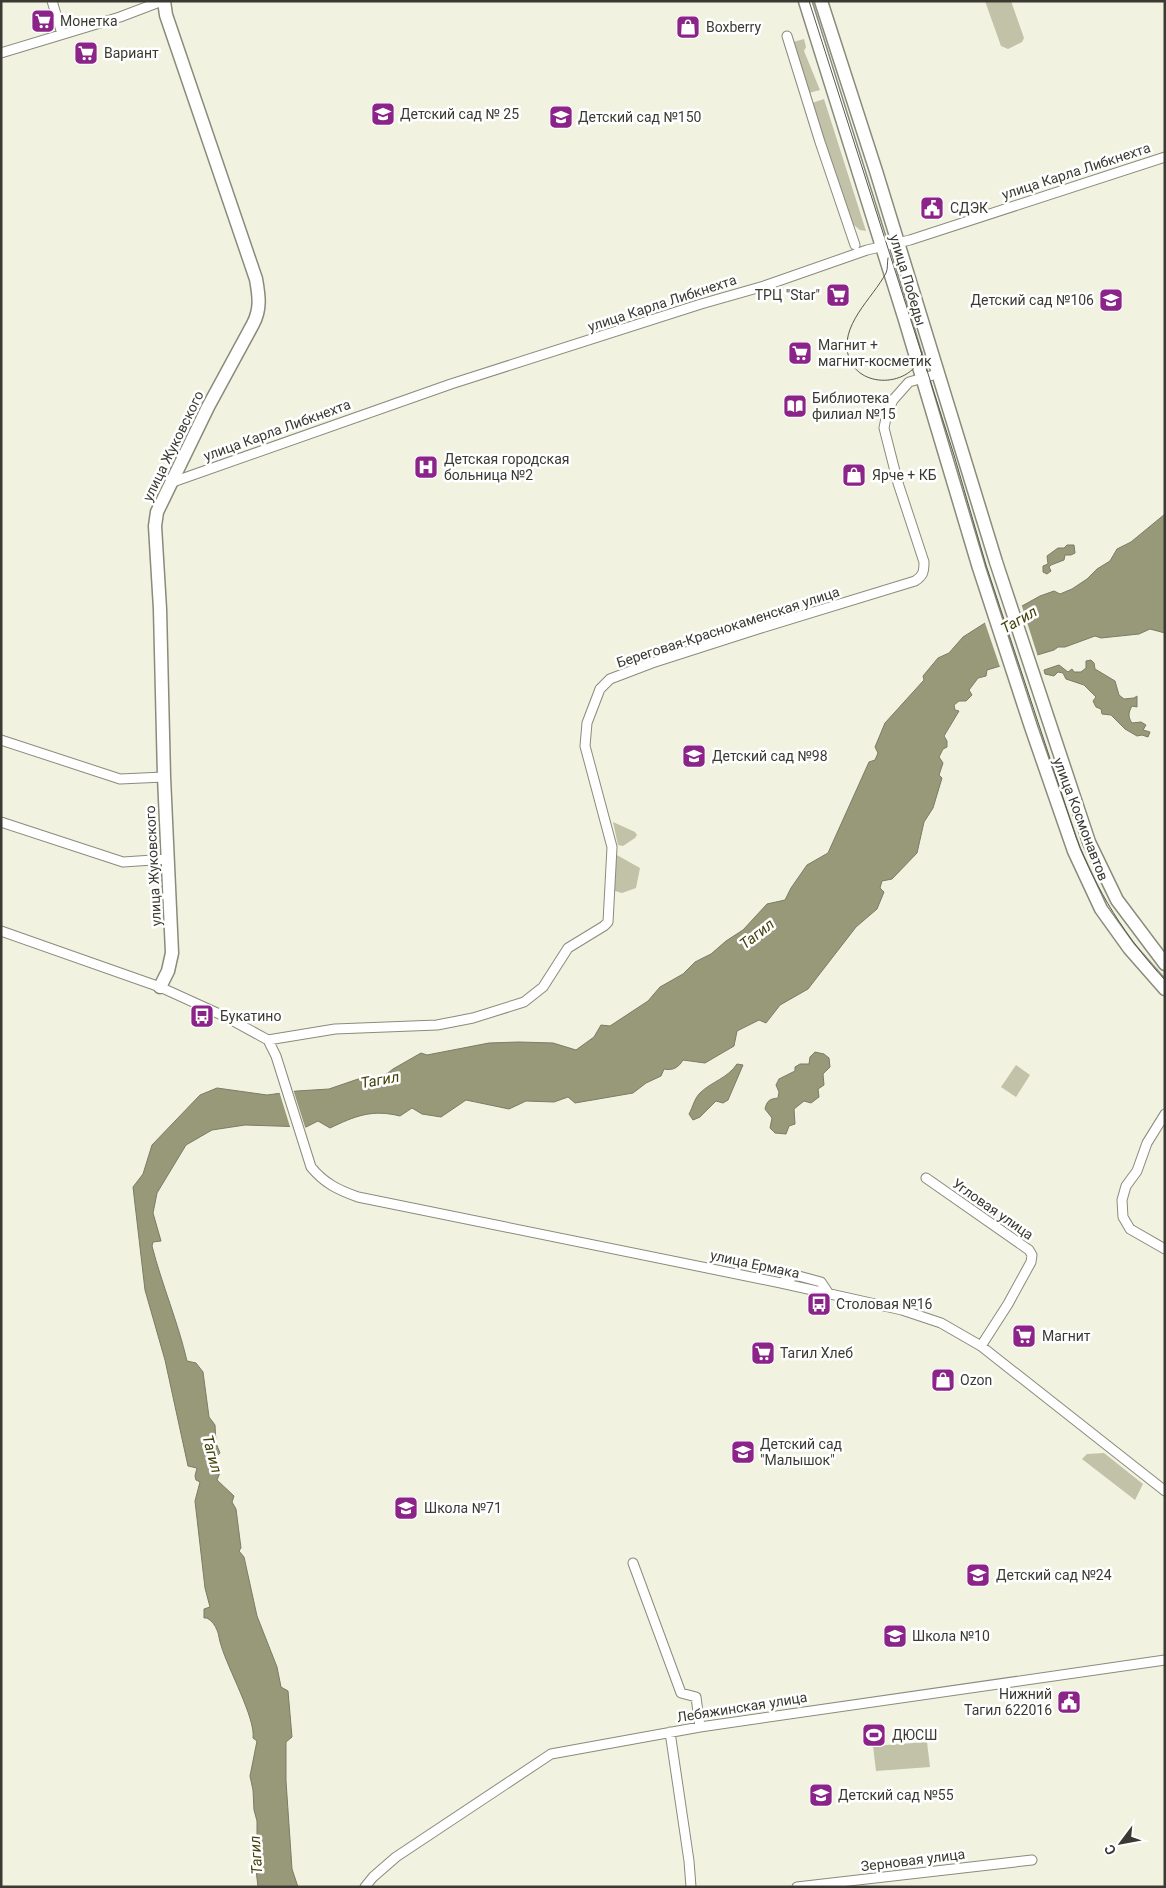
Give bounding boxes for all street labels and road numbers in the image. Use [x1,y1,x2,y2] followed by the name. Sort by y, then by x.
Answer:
[1000,139,1152,203] street label: улица Карла Либкнехта
[887,233,929,327] street label: улица Победы
[586,271,738,335] street label: улица Карла Либкнехта
[139,388,207,504] street label: улица Жуковского
[201,396,353,464] street label: улица Карла Либкнехта
[615,583,841,671] street label: Береговая-Краснокаменская улица
[1050,755,1112,883] street label: улица Космонавтов
[142,805,164,927] street label: улица Жуковского
[950,1175,1036,1243] street label: Угловая улица
[709,1247,801,1281] street label: улица Ермака
[676,1689,808,1725] street label: Лебяжинская улица
[860,1846,966,1874] street label: Зерновая улица

